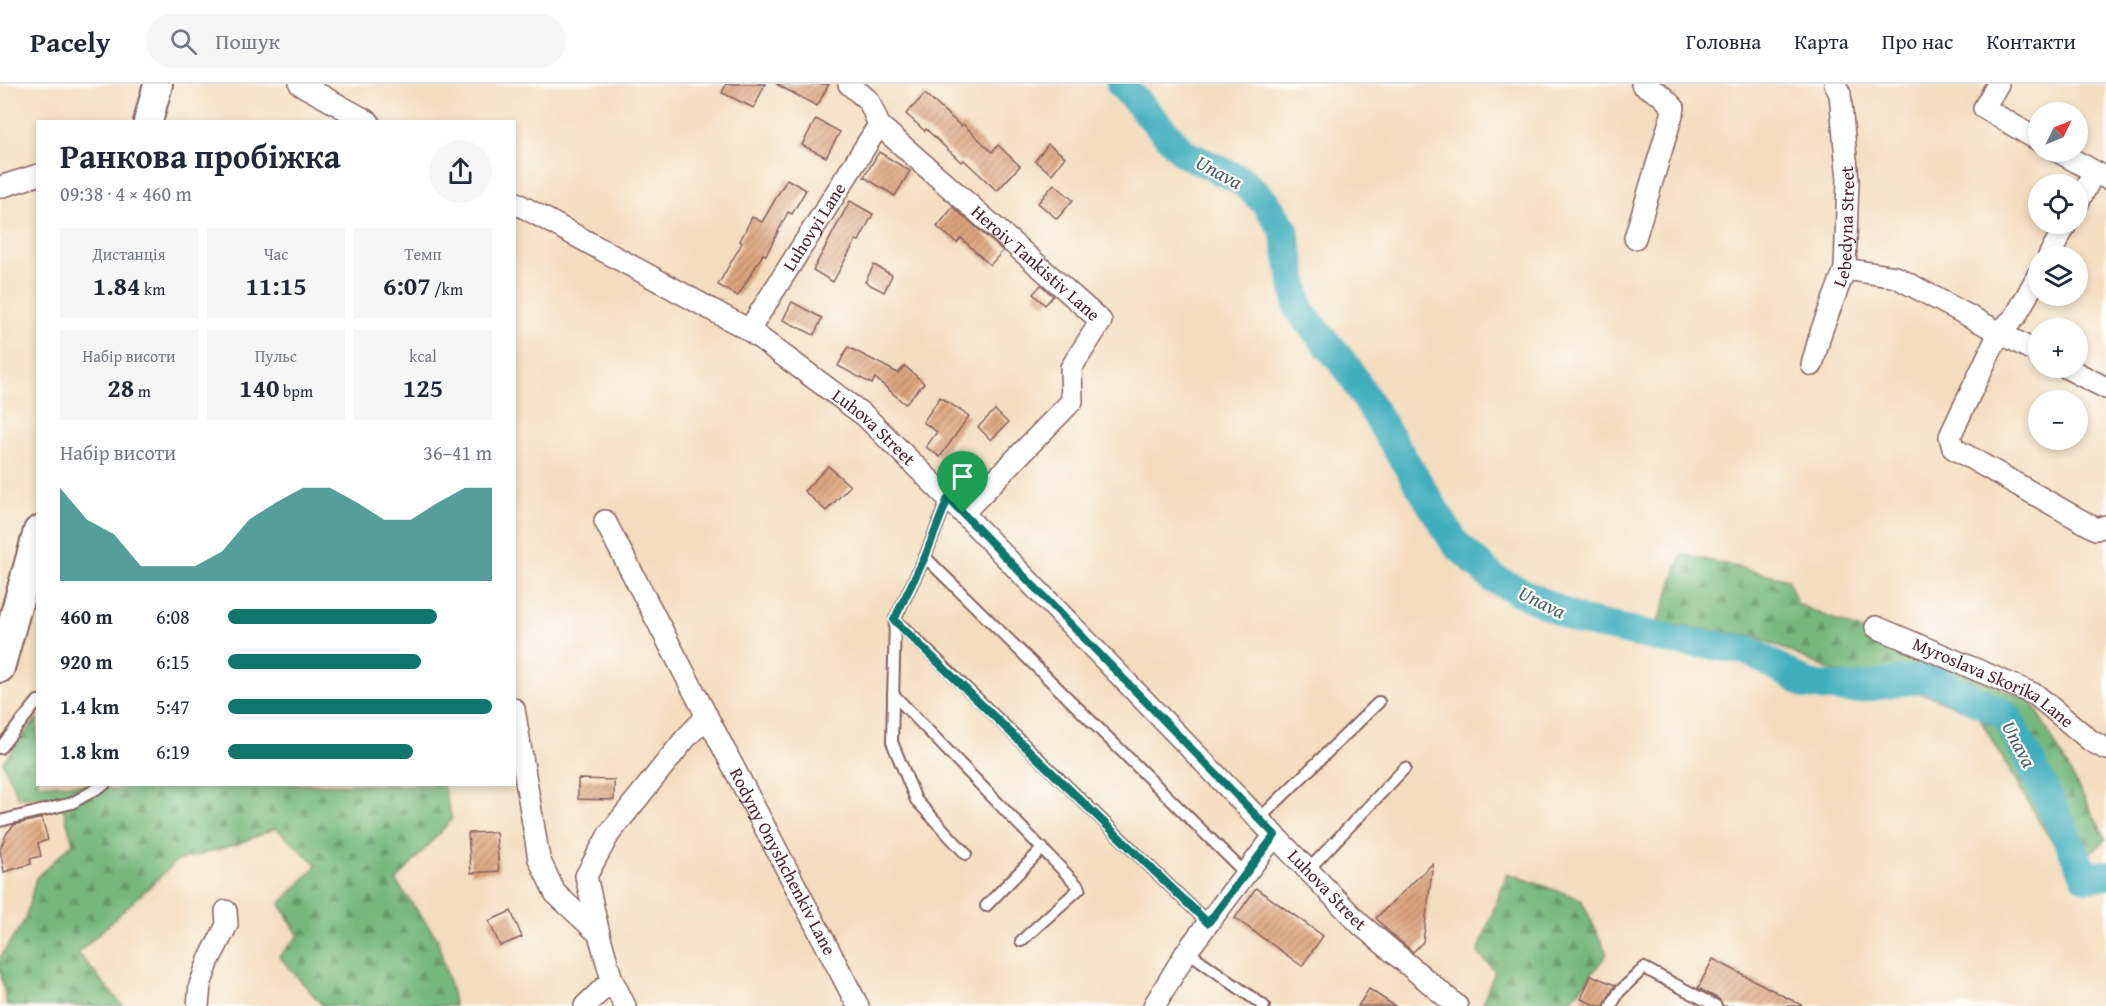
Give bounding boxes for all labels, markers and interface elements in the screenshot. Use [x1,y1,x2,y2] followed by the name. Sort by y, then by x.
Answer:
[146,14,566,68] search box
[30,21,110,62] text: Pacely
[167,25,200,58] icon: search
[215,25,280,57] text: Пошук
[1686,26,1761,57] text: Головна
[1794,26,1849,57] text: Карта
[1882,26,1953,57] text: Про нас
[1986,26,2076,57] text: Контакти
[2028,102,2088,162] north arrow
[2028,102,2088,450] map controls
[60,132,341,180] text: Ранкова пробіжка
[429,140,492,203] button: share
[1191,147,1249,196] water label: Unava
[1825,164,1861,291] street label: Lebedyna Street
[2028,174,2088,234] button: locate
[776,177,852,276] street label: Luhovyi Lane
[60,179,192,208] text: 09:38 · 4 × 460 m
[965,198,1106,327] street label: Heroiv Tankistiv Lane
[92,242,166,266] text: Дистанція
[264,242,288,266] text: Час
[405,242,441,266] text: Темп
[2028,246,2088,306] button: layers
[93,266,141,305] text: 1.84
[245,266,307,305] text: 11:15
[383,266,431,305] text: 6:07
[141,277,165,301] text: km
[431,277,463,301] text: /km
[2028,318,2088,378] button: +
[83,344,175,368] text: Набір висоти
[255,344,297,368] text: Пульс
[409,344,437,368] text: kcal
[107,368,134,407] text: 28
[239,368,279,407] text: 140
[403,368,443,407] text: 125
[134,379,151,403] text: m
[279,379,313,403] text: bpm
[827,382,922,472] street label: Luhova Street
[2028,390,2088,450] button: −
[60,438,176,467] text: Набір висоти
[423,438,492,467] text: 36–41 m
[937,451,988,513] pin
[946,460,979,493] icon: arrive
[1514,578,1571,626] water label: Unava
[60,602,113,631] text: 460 m
[156,602,190,631] text: 6:08
[1908,630,2080,734] street label: Myroslava Skorika Lane
[60,647,113,676] text: 920 m
[156,647,190,676] text: 6:15
[60,692,119,721] text: 1.4 km
[156,692,190,721] text: 5:47
[1995,715,2044,773] water label: Unava
[60,737,119,766] text: 1.8 km
[156,737,190,766] text: 6:19
[723,763,843,960] street label: Rodyny Onyshchenkiv Lane
[1282,843,1373,937] street label: Luhova Street

